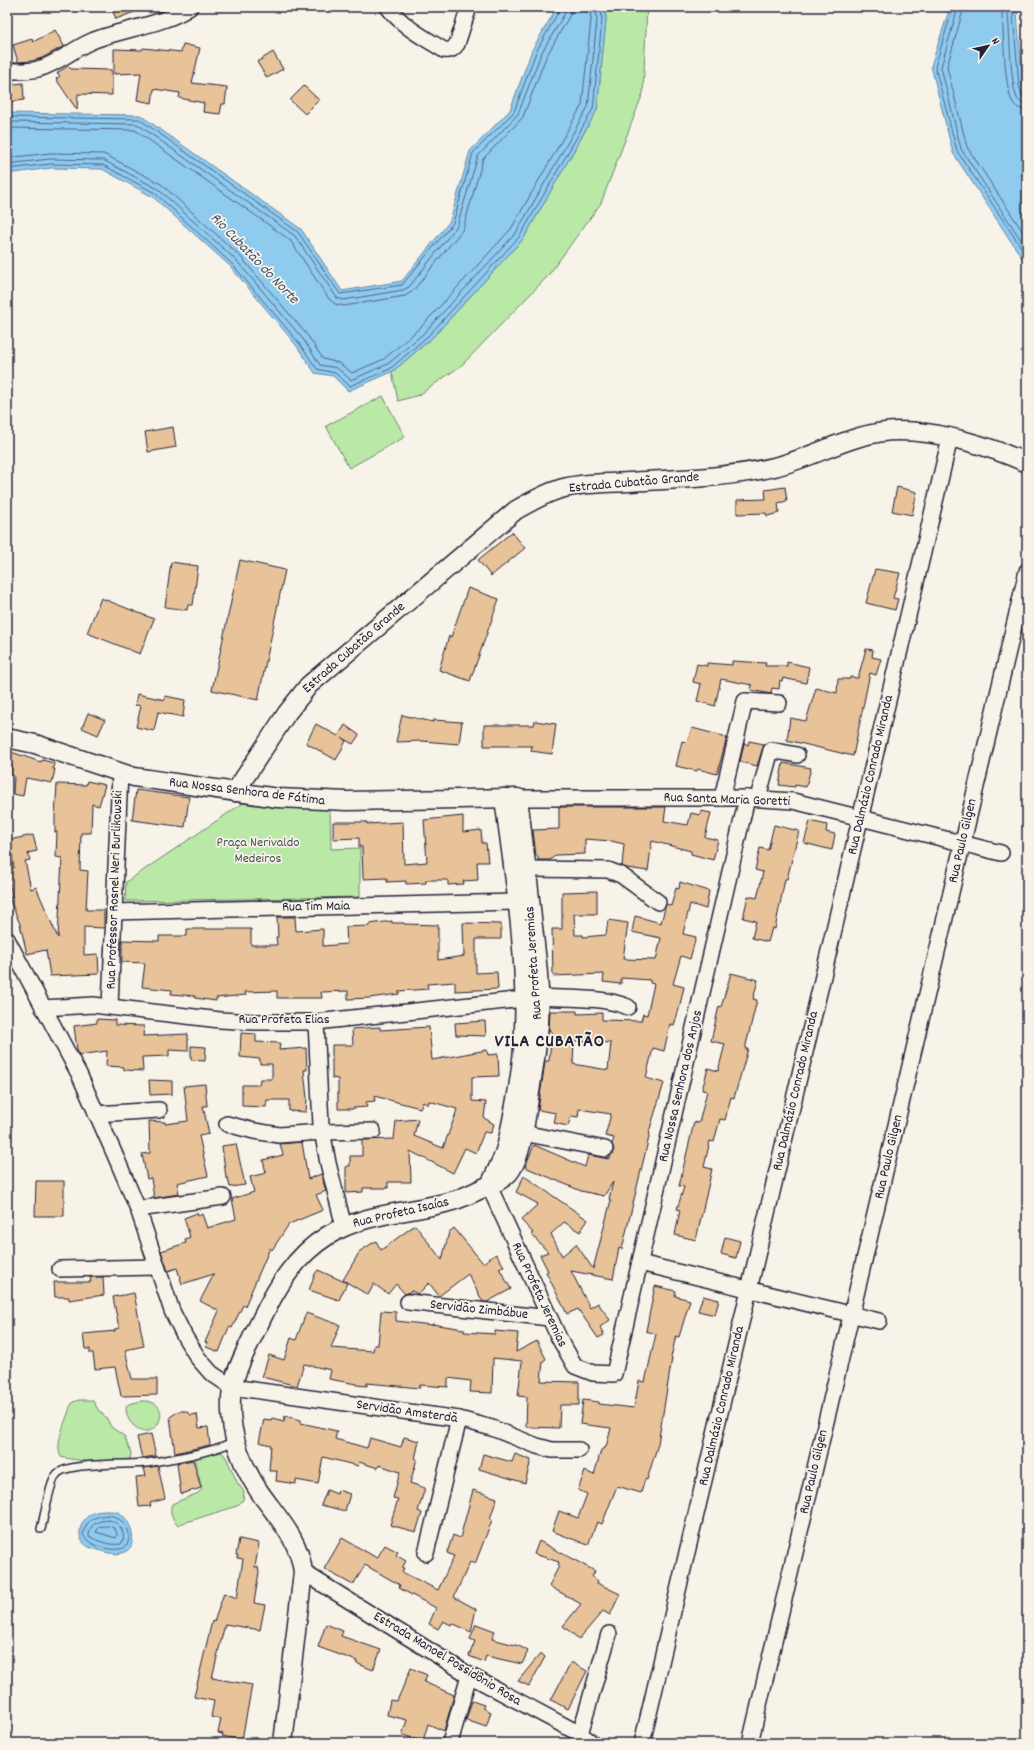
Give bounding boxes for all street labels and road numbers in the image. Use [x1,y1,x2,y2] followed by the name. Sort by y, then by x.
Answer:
[568,467,700,499] street label: Estrada Cubatão Grande
[298,598,410,698] street label: Estrada Cubatão Grande
[843,693,899,857] street label: Rua Dalmázio Conrado Miranda
[168,773,326,812] street label: Rua Nossa Senhora de Fátima
[663,788,791,812] street label: Rua Santa Maria Goretti
[102,790,128,990] street label: Rua Professor Rosnel Neri Burlikowski
[944,797,982,885] street label: Rua Paulo Gilgen
[282,896,350,918] street label: Rua Tim Maia
[520,905,548,1020] street label: Rua Profeta Jeremias
[654,1008,708,1164] street label: Rua Nossa Senhora dos Anjos
[768,1009,824,1173] street label: Rua Dalmázio Conrado Miranda
[238,1010,330,1030] street label: Rua Profeta Elias
[870,1113,908,1201] street label: Rua Paulo Gilgen
[351,1192,451,1234] street label: Rua Profeta Isaías
[506,1239,572,1351] street label: Rua Profeta Jeremias
[429,1295,529,1325] street label: Servidão Zimbábue
[694,1324,750,1488] street label: Rua Dalmázio Conrado Miranda
[355,1395,459,1429] street label: Servidão Amsterdã
[795,1428,833,1516] street label: Rua Paulo Gilgen
[369,1607,525,1711] street label: Estrada Manoel Possidônio Rosa

